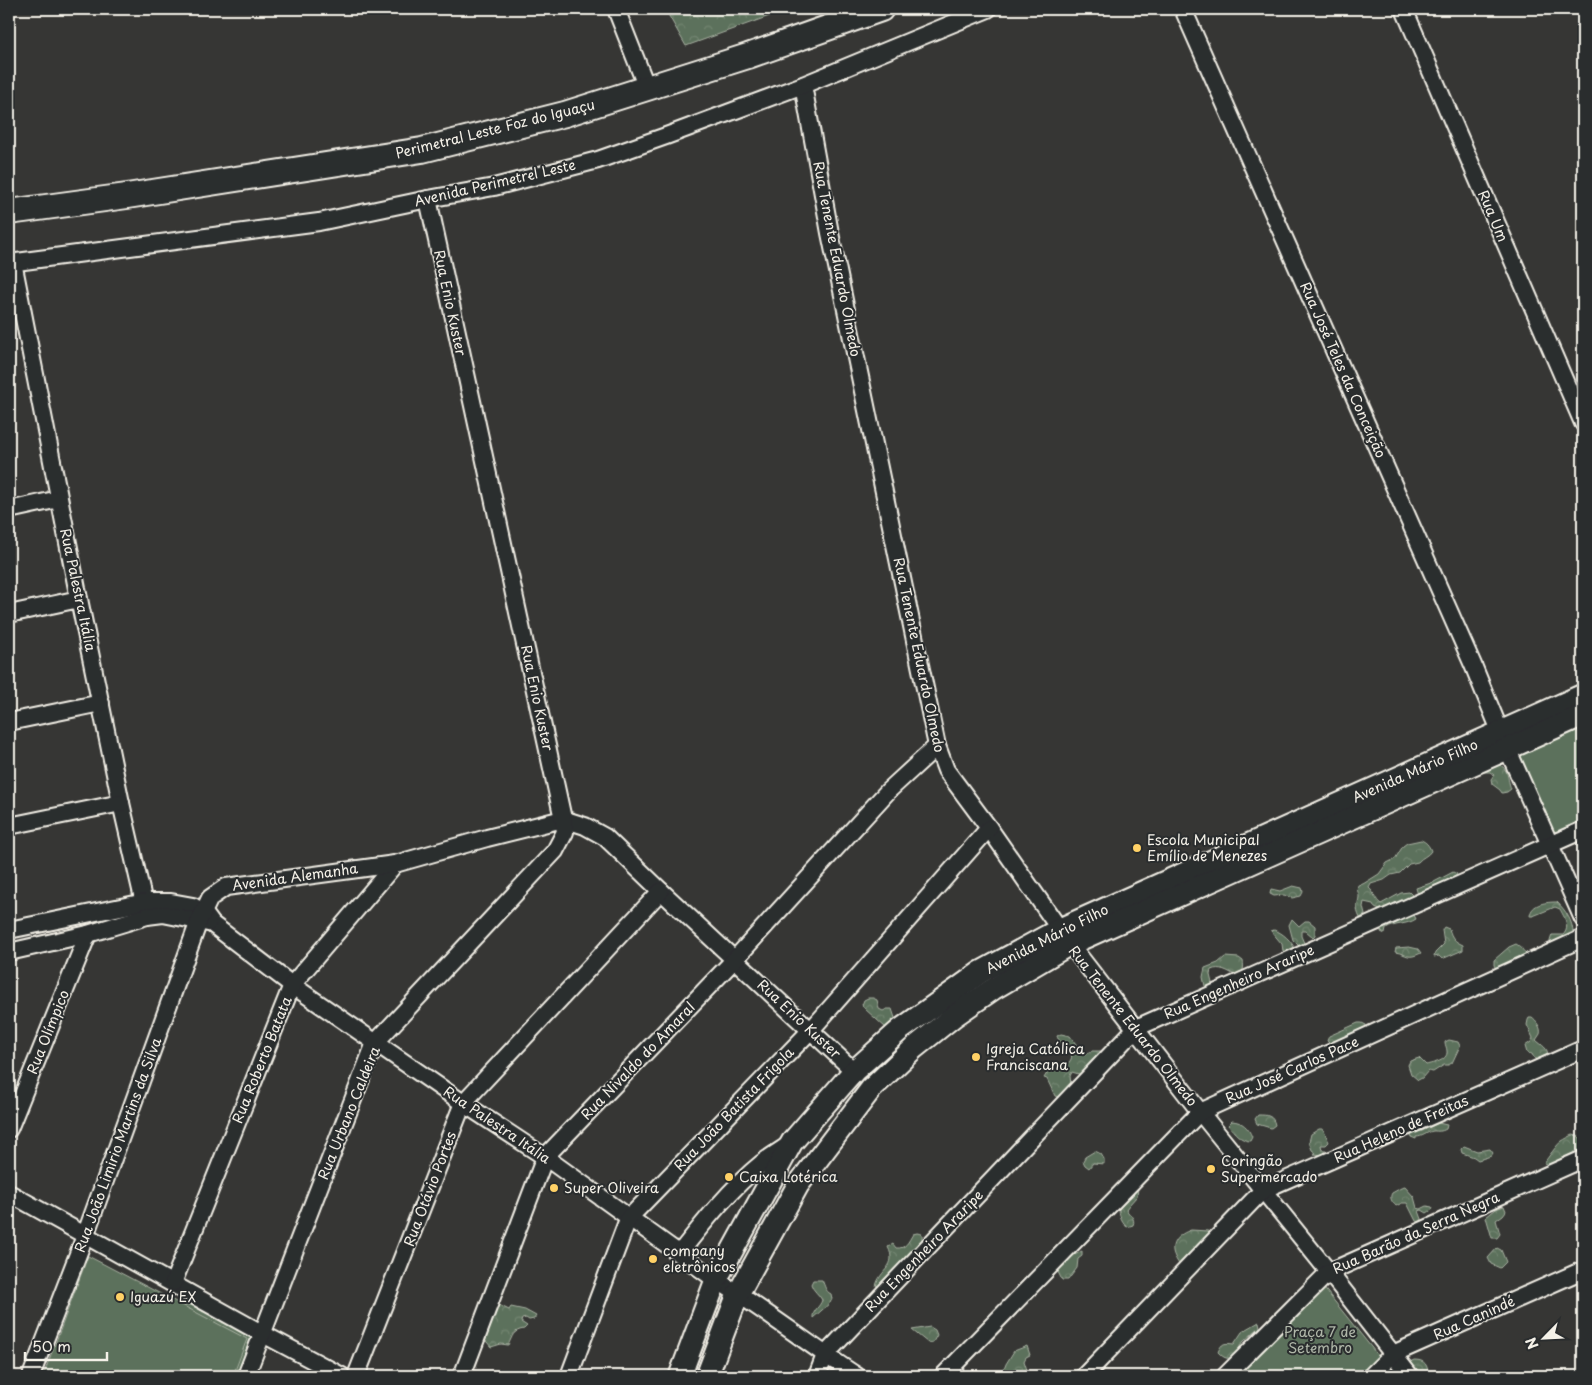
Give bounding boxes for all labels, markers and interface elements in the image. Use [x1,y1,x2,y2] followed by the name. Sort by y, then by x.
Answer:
[393,94,597,163] street label: Perimetral Leste Foz do Iguaçu
[412,154,578,211] street label: Avenida Perimetrel Leste
[808,159,867,359] street label: Rua Tenente Eduardo Olmedo
[1473,187,1514,245] street label: Rua Um
[429,248,472,358] street label: Rua Enio Kuster
[1295,278,1392,461] street label: Rua José Teles da Conceição
[55,526,102,654] street label: Rua Palestra Itália
[889,556,950,754] street label: Rua Tenente Eduardo Olmedo
[516,643,559,753] street label: Rua Enio Kuster
[1349,733,1481,808] street label: Avenida Mário Filho
[1147,829,1267,866] place label: Escola Municipal Emílio de Menezes
[1131,842,1143,854] marker: Escola Municipal Emílio de Menezes
[231,857,359,896] street label: Avenida Alemanha
[982,898,1112,979] street label: Avenida Mário Filho
[1160,939,1317,1024] street label: Rua Engenheiro Araripe
[1064,941,1203,1111] street label: Rua Tenente Eduardo Olmedo
[753,974,846,1063] street label: Rua Enio Kuster
[21,986,74,1077] street label: Rua Olímpico
[226,993,297,1126] street label: Rua Roberto Batata
[576,997,700,1124] street label: Rua Nivaldo do Amaral
[1222,1031,1362,1108] street label: Rua José Carlos Pace
[69,1034,166,1255] street label: Rua João Limirio Martins da Silva
[986,1038,1085,1075] place label: Igreja Católica Franciscana
[669,1042,799,1175] street label: Rua João Batista Frigola
[312,1043,385,1183] street label: Rua Urbano Caldeira
[970,1051,982,1063] marker: Igreja Católica Franciscana
[439,1081,555,1169] street label: Rua Palestra Itália
[1330,1089,1471,1168] street label: Rua Heleno de Freitas
[398,1128,461,1249] street label: Rua Otávio Portes
[1221,1150,1318,1187] place label: Coringão Supermercado
[1205,1163,1217,1175] marker: Coringão Supermercado
[739,1166,838,1187] place label: Caixa Lotérica
[723,1171,735,1183] marker: Caixa Lotérica
[564,1177,659,1198] place label: Super Oliveira
[548,1182,560,1194] marker: Super Oliveira
[860,1185,988,1316] street label: Rua Engenheiro Araripe
[1329,1186,1503,1279] street label: Rua Barão da Serra Negra
[663,1240,735,1277] place label: company eletrônicos
[647,1253,659,1265] marker: company eletrônicos
[130,1286,197,1307] place label: Iguazú EX
[1430,1290,1518,1345] street label: Rua Canindé
[114,1291,126,1303] marker: Iguazú EX
[1520,1312,1570,1362] north arrow
[1284,1321,1357,1358] park label: Praça 7 de Setembro
[25,1330,108,1362] scale bar
[32,1334,71,1357] text: 50 m
[1520,1334,1544,1353] text: N

